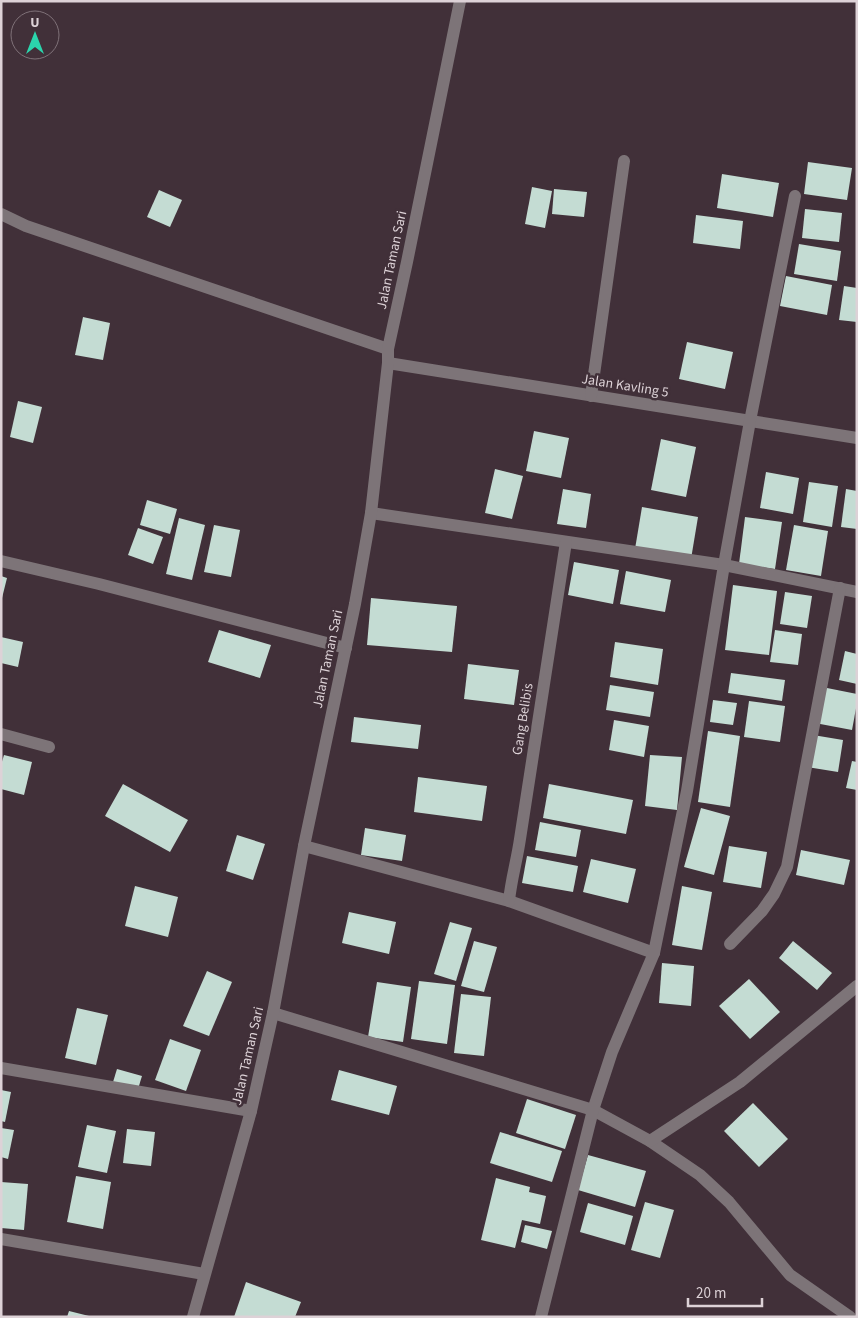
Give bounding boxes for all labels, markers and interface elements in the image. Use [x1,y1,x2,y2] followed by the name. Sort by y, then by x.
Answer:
[10,10,60,60] north arrow
[30,13,40,33] text: U
[372,209,412,311] street label: Jalan Taman Sari
[580,369,670,403] street label: Jalan Kavling 5
[308,608,348,710] street label: Jalan Taman Sari
[507,682,539,756] street label: Gang Belibis
[227,1005,269,1107] street label: Jalan Taman Sari
[688,1276,762,1308] scale bar
[696,1283,726,1304] text: 20 m

